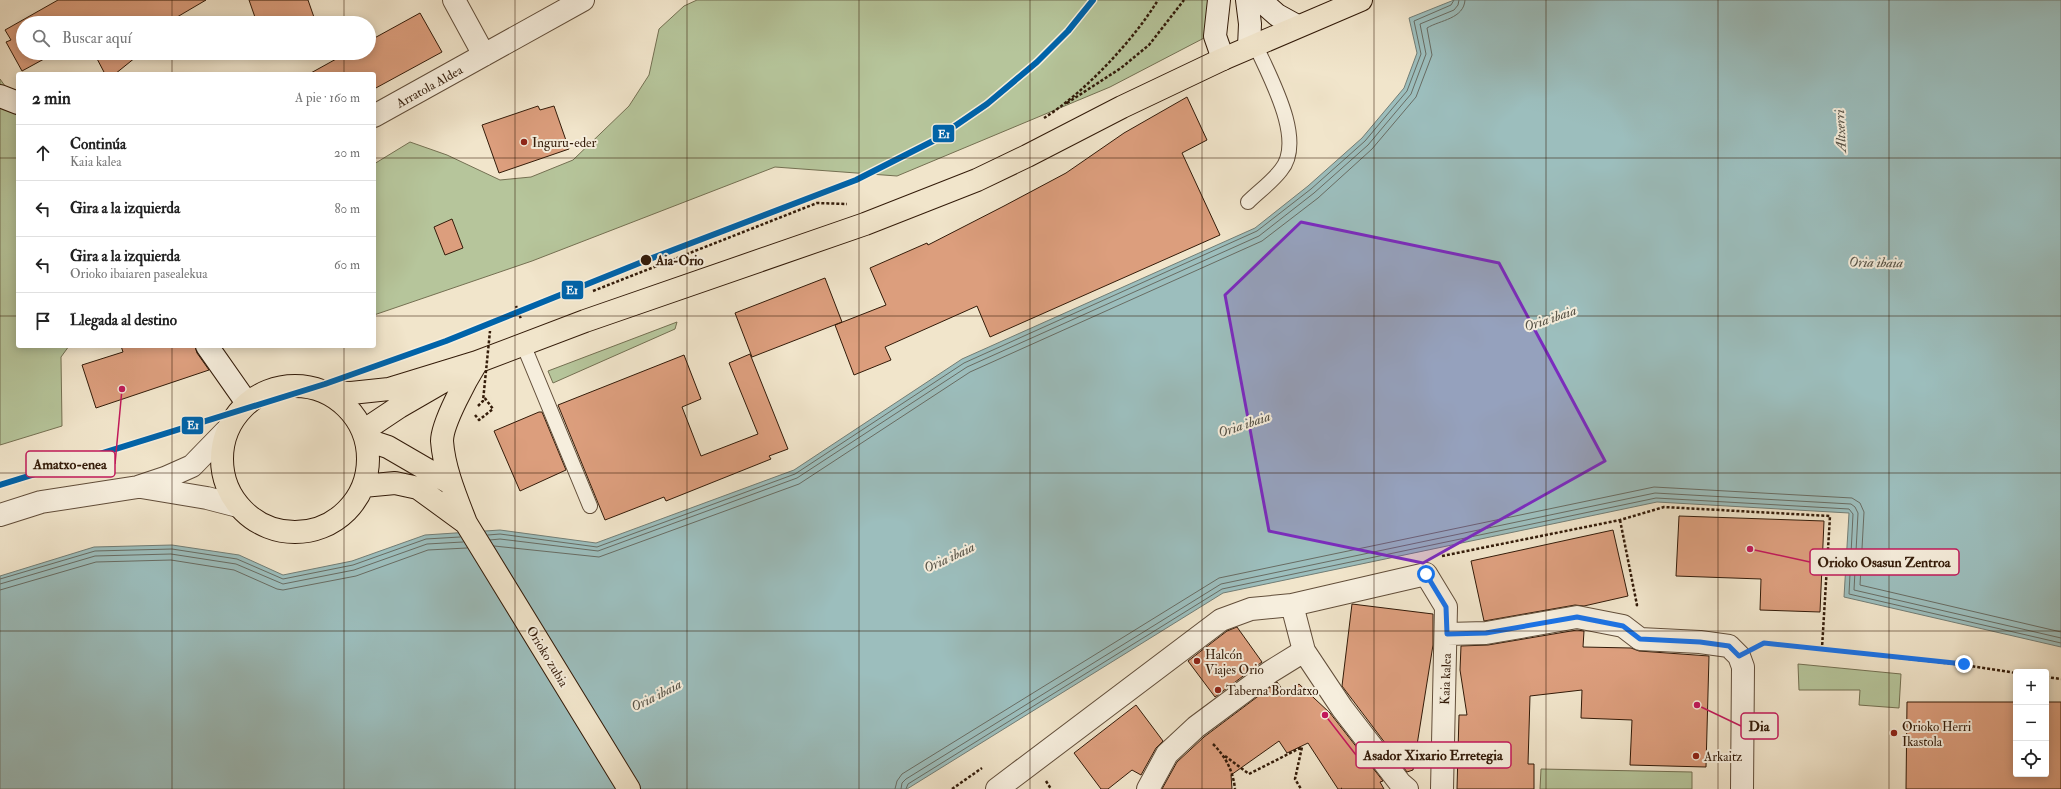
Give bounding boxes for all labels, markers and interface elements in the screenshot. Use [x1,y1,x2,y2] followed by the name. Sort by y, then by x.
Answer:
[16,16,376,60] search box
[30,27,52,49] icon: search
[62,29,131,48] text: Buscar aquí
[392,62,466,112] street label: Arratola Aldea
[32,88,71,109] text: 2 min
[295,90,360,106] text: A pie · 160 m
[1831,109,1850,155] water label: Altxerri
[932,124,955,143] line badge: E1
[938,128,950,141] text: E1
[70,135,126,154] text: Continúa
[532,135,597,151] place label: Inguru-eder
[519,137,529,147] marker: Inguru-eder
[32,142,54,164] icon: ahead
[334,145,360,161] text: 20 m
[70,154,121,170] text: Kaia kalea
[32,198,54,220] icon: left
[70,199,180,218] text: Gira a la izquierda
[334,201,360,217] text: 80 m
[70,247,180,266] text: Gira a la izquierda
[639,253,653,267] marker: Aia-Orio
[655,253,704,269] place label: Aia-Orio
[32,254,54,276] icon: left
[1849,254,1904,271] water label: Oria ibaia
[334,257,360,273] text: 60 m
[70,266,208,282] text: Orioko ibaiaren pasealekua
[561,280,584,300] line badge: E1
[566,284,578,297] text: E1
[1522,301,1579,335] water label: Oria ibaia
[32,310,54,332] icon: arrive
[70,311,177,330] text: Llegada al destino
[1216,407,1273,441] water label: Oria ibaia
[181,416,204,435] line badge: E1
[187,419,199,432] text: E1
[26,451,115,477] callout: Amatxo-enea
[32,456,108,473] text: Amatxo-enea
[921,538,978,577] water label: Oria ibaia
[1810,549,1959,575] callout: Orioko Osasun Zentroa
[1818,554,1952,571] text: Orioko Osasun Zentroa
[1417,565,1435,583] route start
[523,623,572,690] street label: Orioko zubia
[1205,647,1264,678] place label: Halcón Viajes Orio
[1437,652,1455,705] street label: Kaia kalea
[1955,655,1973,673] route end
[1192,656,1202,666] marker: Halcón Viajes Orio
[2013,669,2049,777] map controls
[2013,669,2049,705] button: +
[628,675,685,715] water label: Oria ibaia
[1226,683,1318,699] place label: Taberna Bordatxo
[1213,685,1223,695] marker: Taberna Bordatxo
[2013,705,2049,741] button: −
[1741,713,1778,739] callout: Dia
[1749,718,1771,735] text: Dia
[1902,719,1972,750] place label: Orioko Herri Ikastola
[1889,728,1899,738] marker: Orioko Herri Ikastola
[2013,741,2049,777] button: locate
[1356,742,1511,768] callout: Asador Xixario Erretegia
[1362,747,1504,765] text: Asador Xixario Erretegia
[1703,749,1743,765] place label: Arkaitz
[1691,751,1701,761] marker: Arkaitz

